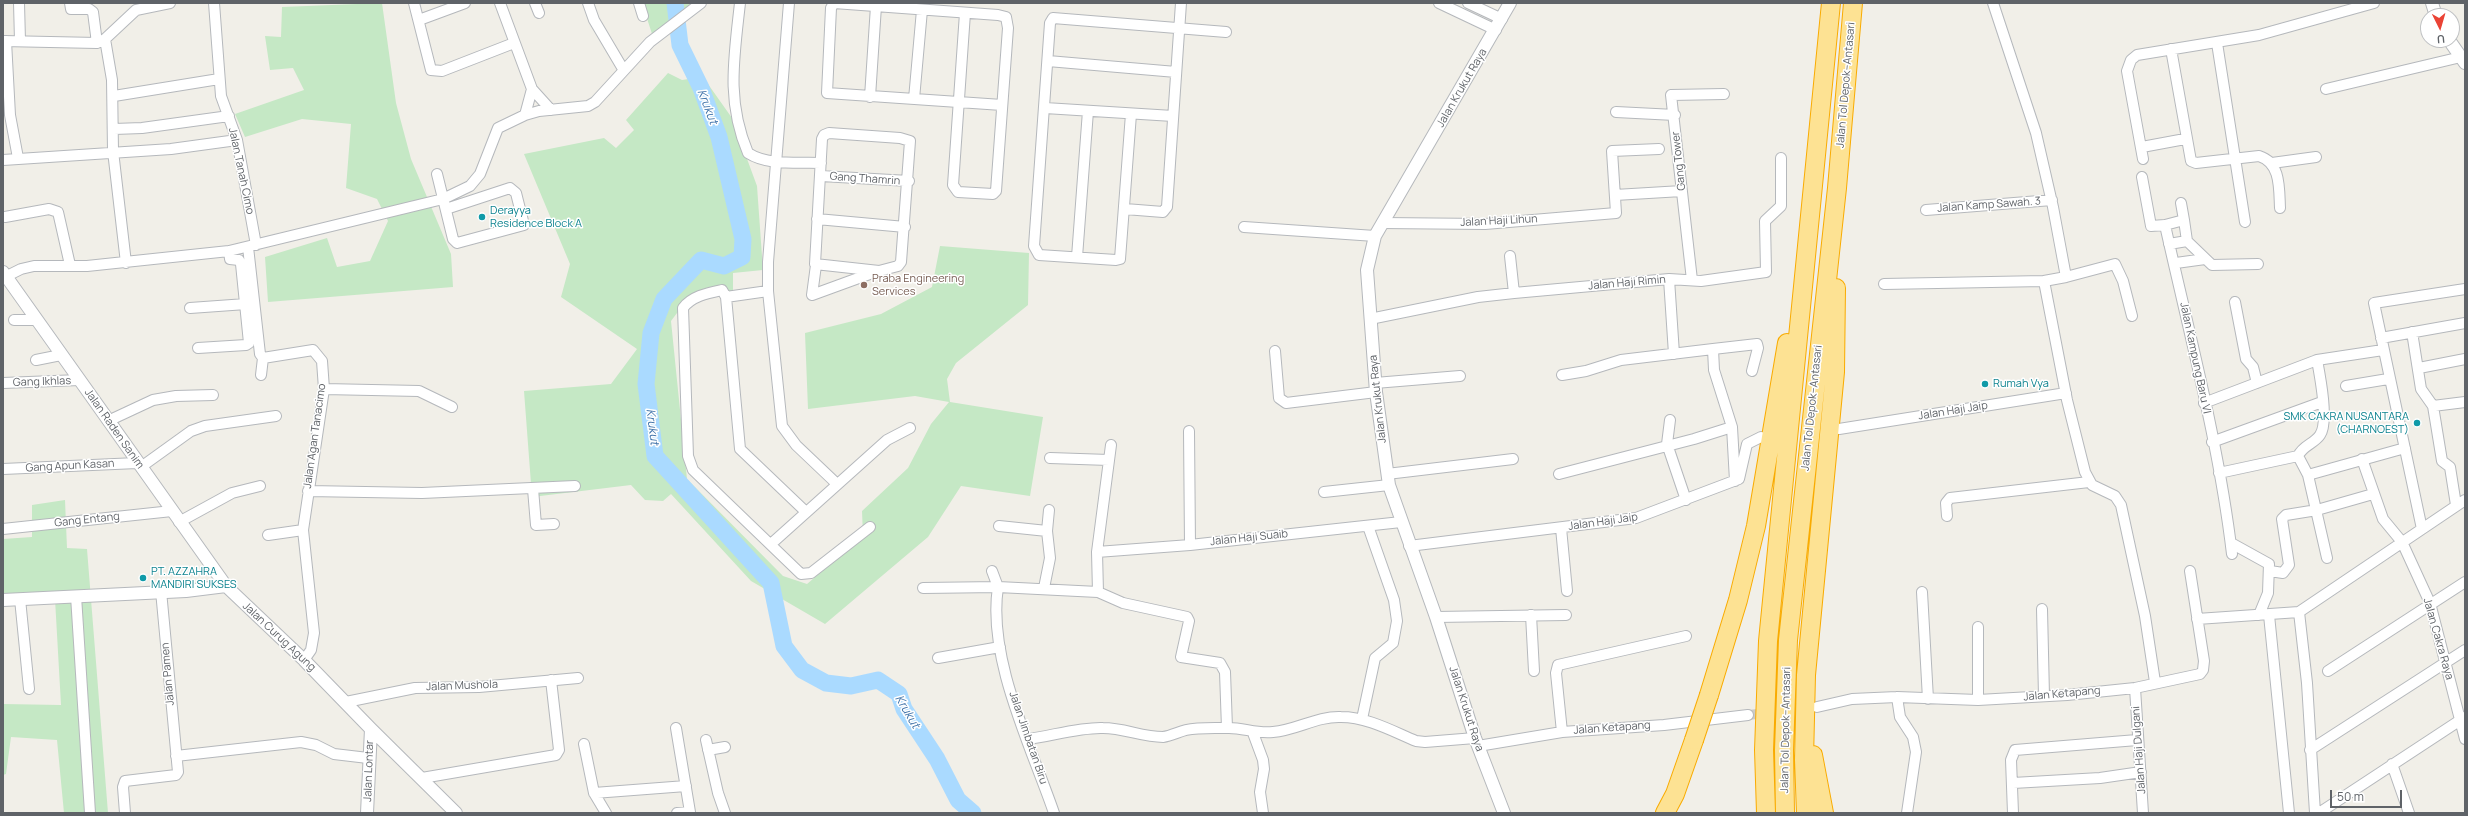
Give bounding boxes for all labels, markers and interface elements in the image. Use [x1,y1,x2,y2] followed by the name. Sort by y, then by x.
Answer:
[2420,8,2460,48] north arrow
[1834,22,1858,148] street label: Jalan Tol Depok–Antasari
[2436,32,2446,47] text: U
[1434,46,1490,130] street label: Jalan Krukut Raya
[694,87,720,127] water label: Krukut
[225,127,257,215] street label: Jalan Tanah Cimo
[1669,131,1689,191] street label: Gang Tower
[829,170,901,188] street label: Gang Thamrin
[1937,195,2041,215] street label: Jalan Kamp Sawah. 3
[490,204,582,230] place label: Derayya Residence Block A
[477,212,487,222] marker: Derayya Residence Block A
[1460,212,1538,230] street label: Jalan Haji Lihun
[872,272,964,298] place label: Praba Engineering Services
[1588,273,1666,293] street label: Jalan Haji Rimin
[859,280,869,290] marker: Praba Engineering Services
[2177,301,2213,415] street label: Jalan Kampung Baru VI
[1799,345,1825,471] street label: Jalan Tol Depok–Antasari
[1367,354,1389,444] street label: Jalan Krukut Raya
[13,374,71,390] street label: Gang Ikhlas
[1993,377,2049,391] place label: Rumah Vya
[1980,379,1990,389] marker: Rumah Vya
[301,383,329,489] street label: Jalan Agan Tanacimo
[81,387,147,471] street label: Jalan Raden Sanim
[1917,399,1989,423] street label: Jalan Haji Jaip
[643,408,661,446] water label: Krukut
[2284,410,2409,436] place label: SMK CAKRA NUSANTARA (CHARNOEST)
[2412,418,2422,428] marker: SMK CAKRA NUSANTARA (CHARNOEST)
[25,457,115,475] street label: Gang Apun Kasan
[54,510,120,530] street label: Gang Entang
[1567,511,1639,533] street label: Jalan Haji Jaip
[1209,527,1289,549] street label: Jalan Haji Suaib
[151,565,237,591] place label: PT. AZZAHRA MANDIRI SUKSES
[138,573,148,583] marker: PT. AZZAHRA MANDIRI SUKSES
[2420,597,2456,681] street label: Jalan Cakra Raya
[240,600,318,674] street label: Jalan Curug Agung
[159,642,177,706] street label: Jalan Pamen
[1446,665,1486,753] street label: Jalan Krukut Raya
[1778,667,1794,793] street label: Jalan Tol Depok–Antasari
[426,678,498,694] street label: Jalan Mushola
[2023,684,2101,704] street label: Jalan Ketapang
[1006,690,1050,786] street label: Jalan Jimbatan Biru
[891,693,923,731] water label: Krukut
[2129,706,2149,794] street label: Jalan Haji Dulgani
[1573,719,1651,737] street label: Jalan Ketapang
[361,740,377,802] street label: Jalan Lontar
[2332,782,2404,808] scale bar
[2337,788,2364,805] text: 50 m

